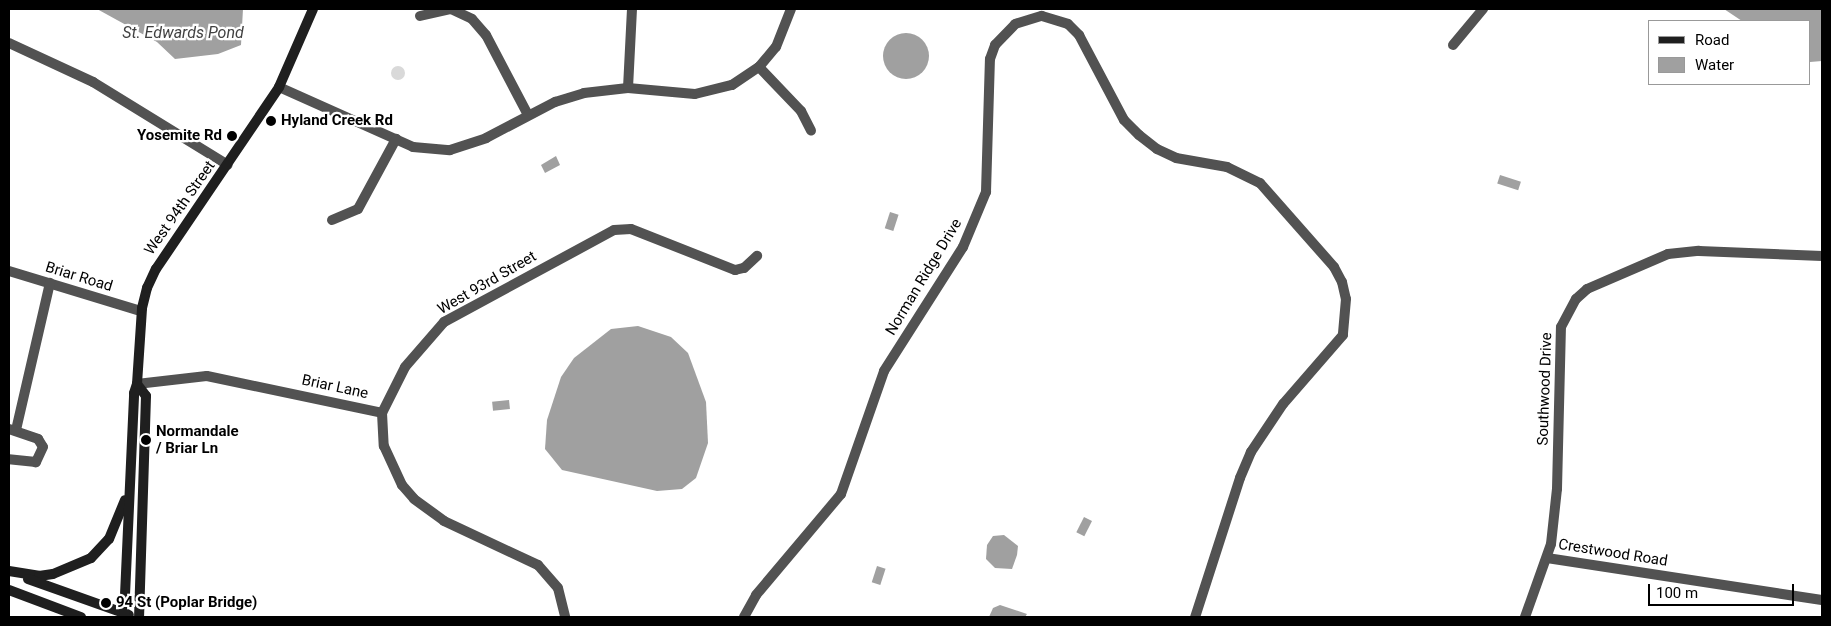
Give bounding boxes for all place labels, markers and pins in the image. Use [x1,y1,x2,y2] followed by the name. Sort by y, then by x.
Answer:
[281,112,393,130] place label: Hyland Creek Rd
[265,115,277,127] marker: Hyland Creek Rd
[137,127,222,145] place label: Yosemite Rd
[226,130,238,142] marker: Yosemite Rd
[156,422,239,457] place label: Normandale / Briar Ln
[140,434,152,446] marker: Normandale / Briar Ln
[116,594,257,612] place label: 94 St (Poplar Bridge)
[100,597,112,609] marker: 94 St (Poplar Bridge)

